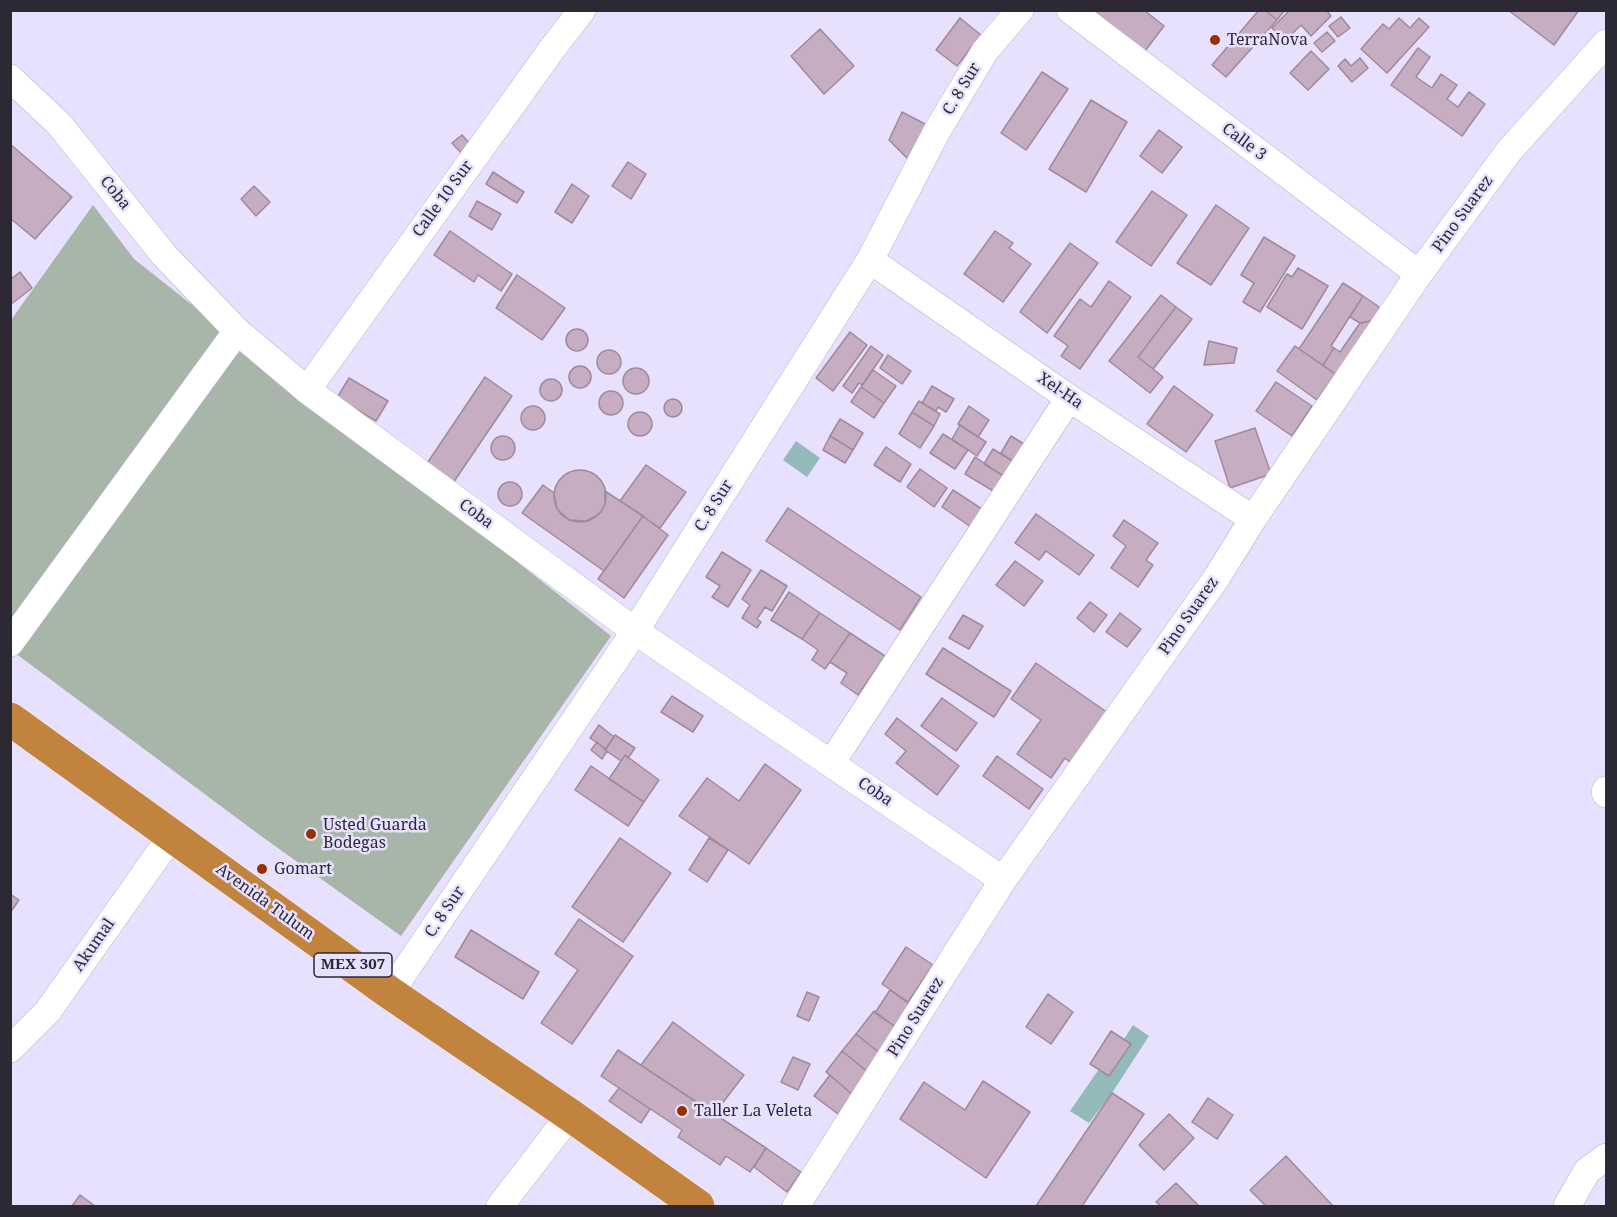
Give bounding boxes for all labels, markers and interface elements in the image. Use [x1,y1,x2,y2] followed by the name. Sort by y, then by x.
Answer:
[1227,30,1308,50] place label: TerraNova
[1208,33,1222,47] marker: TerraNova
[939,59,985,119] street label: C. 8 Sur
[1218,119,1270,165] street label: Calle 3
[409,157,477,241] street label: Calle 10 Sur
[96,172,134,214] street label: Coba
[1429,172,1497,256] street label: Pino Suarez
[1034,369,1086,413] street label: Xel-Ha
[691,477,737,535] street label: C. 8 Sur
[455,495,497,533] street label: Coba
[1155,573,1223,659] street label: Pino Suarez
[854,773,896,811] street label: Coba
[323,815,427,853] place label: Usted Guarda Bodegas
[304,827,318,841] marker: Usted Guarda Bodegas
[274,859,332,879] place label: Gomart
[212,860,318,944] street label: Avenida Tulum
[255,862,269,876] marker: Gomart
[421,883,469,941] street label: C. 8 Sur
[69,915,119,975] street label: Akumal
[314,953,392,977] road number: MEX 307
[884,973,948,1061] street label: Pino Suarez
[694,1101,812,1121] place label: Taller La Veleta
[675,1104,689,1118] marker: Taller La Veleta

